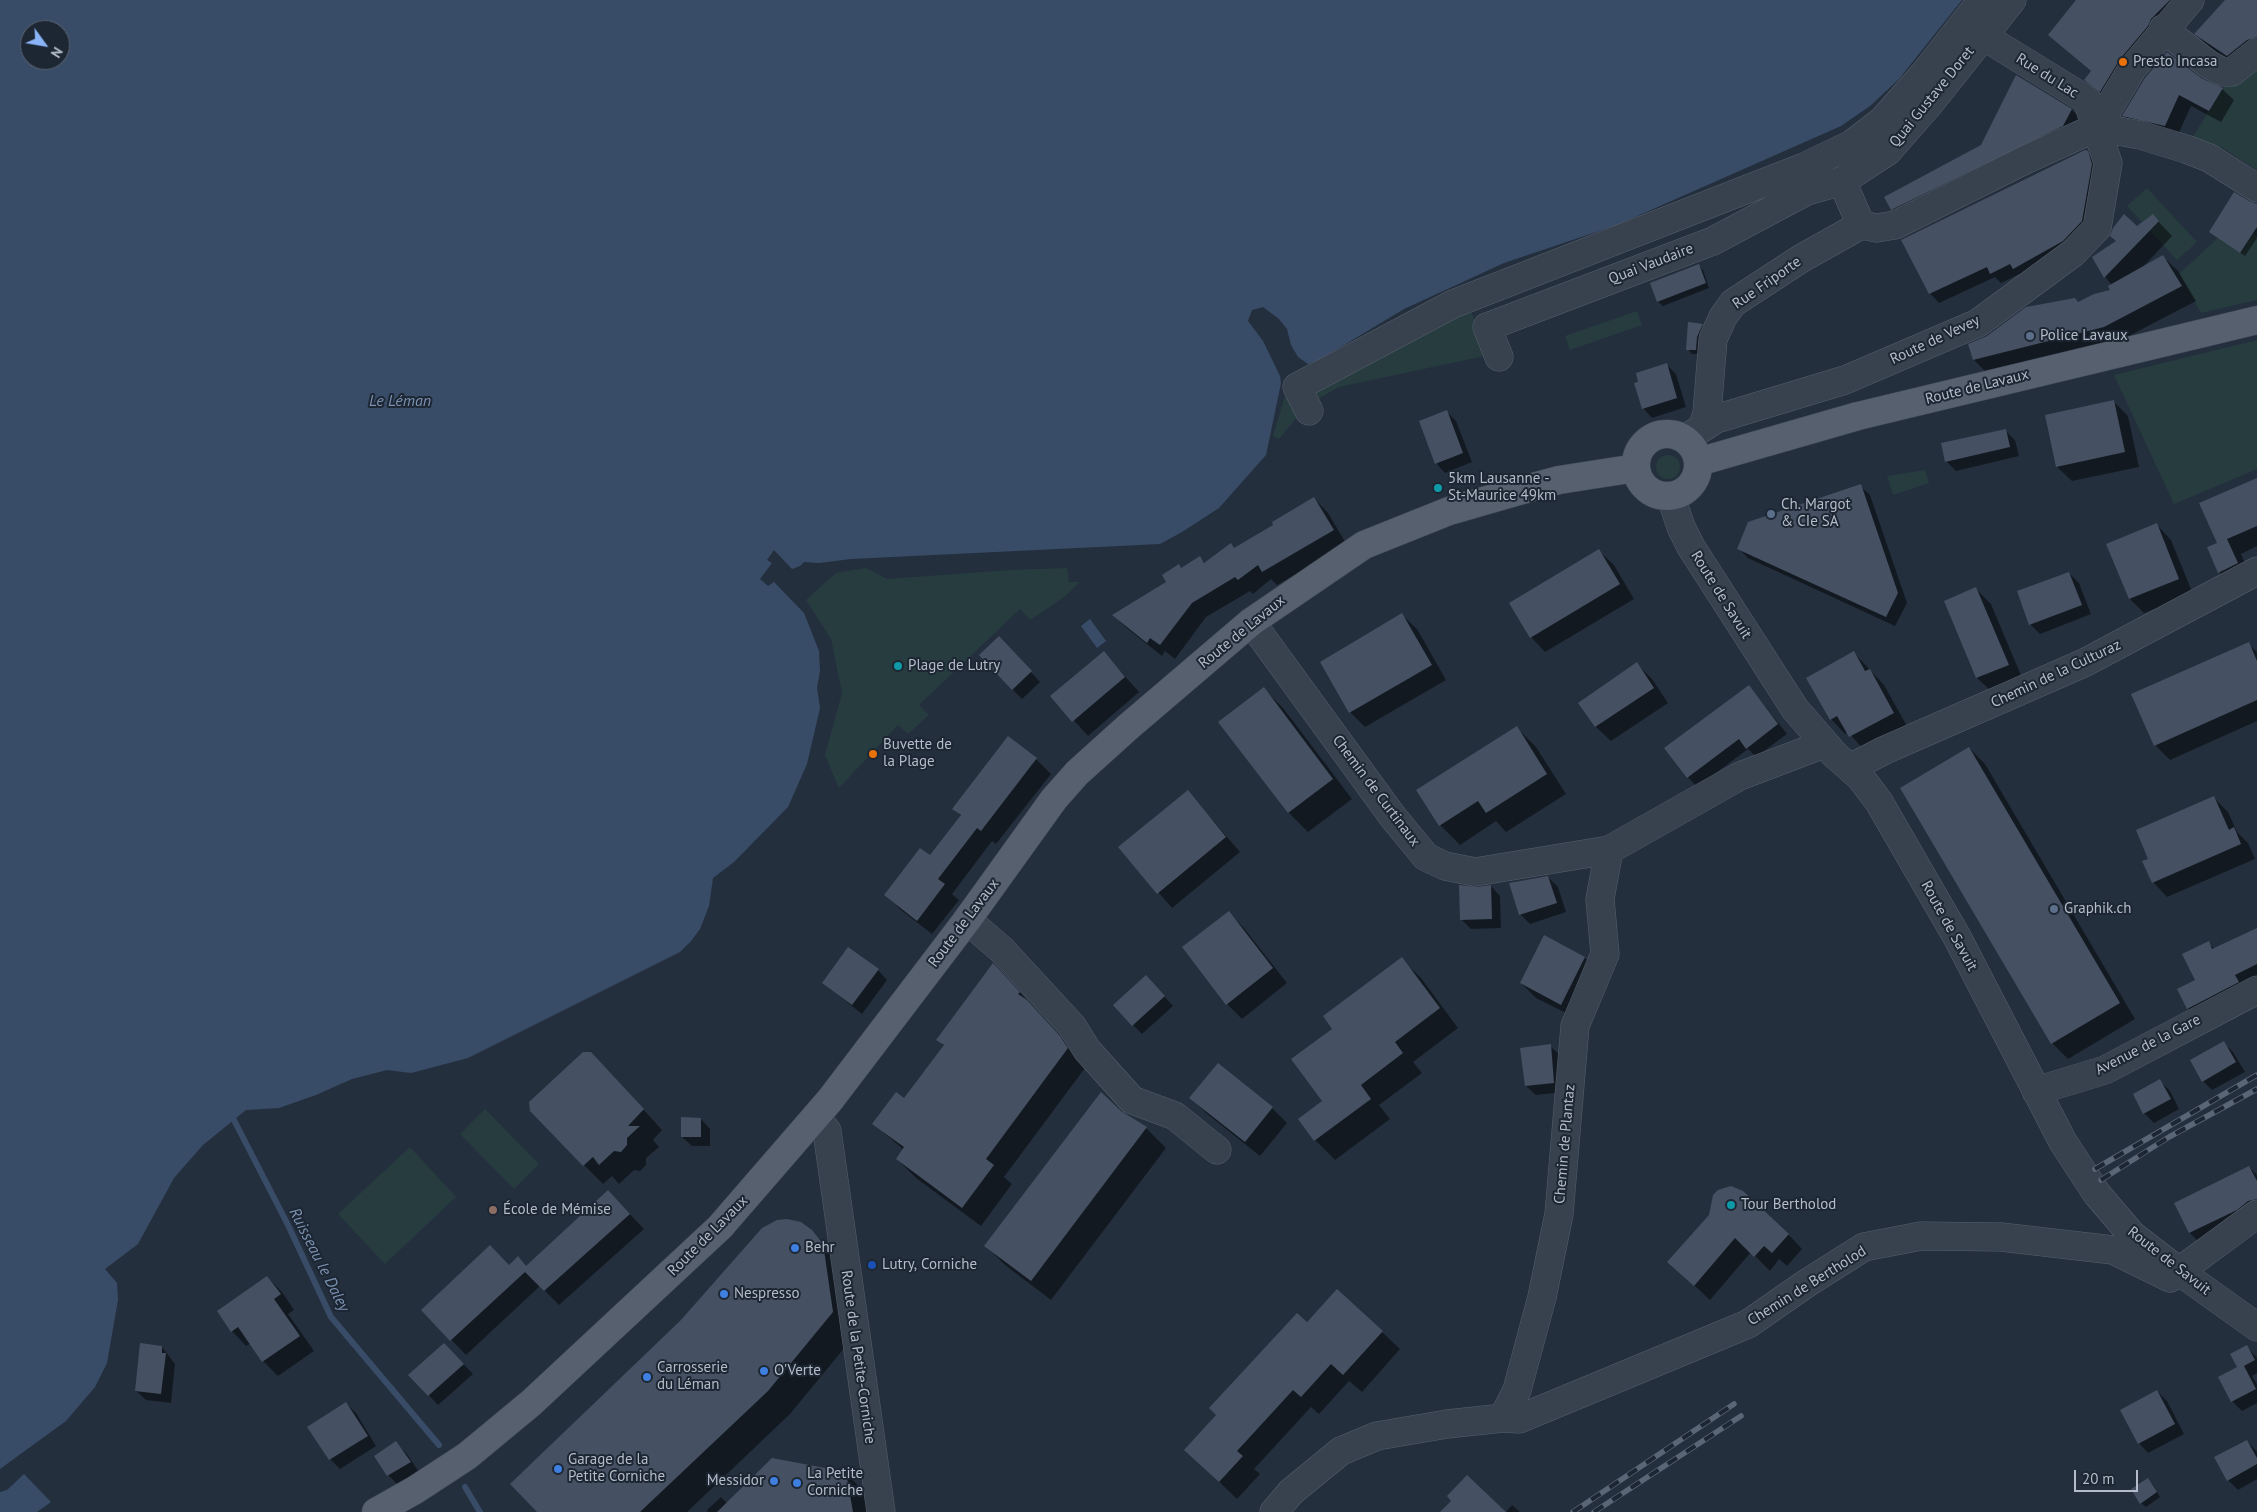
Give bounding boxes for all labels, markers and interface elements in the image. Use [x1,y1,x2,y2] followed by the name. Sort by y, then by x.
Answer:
[20,20,70,70] north arrow
[1886,43,1978,151] street label: Quai Gustave Doret
[47,44,67,61] text: N
[2012,50,2082,102] street label: Rue du Lac
[2133,53,2217,71] place label: Presto Incasa
[2117,56,2129,68] marker: Presto Incasa
[1606,240,1696,288] street label: Quai Vaudaire
[1729,253,1805,313] street label: Rue Friporte
[1887,311,1983,369] street label: Route de Vevey
[2040,327,2128,345] place label: Police Lavaux
[2024,330,2036,342] marker: Police Lavaux
[1923,365,2031,409] street label: Route de Lavaux
[369,391,431,411] water label: Le Léman
[1448,470,1556,505] place label: 5km Lausanne - St-Maurice 49km
[1432,482,1444,494] marker: 5km Lausanne - St-Maurice 49km
[1781,496,1851,531] place label: Ch. Margot & CIe SA
[1765,508,1777,520] marker: Ch. Margot & CIe SA
[1687,548,1755,642] street label: Route de Savuit
[1195,592,1289,672] street label: Route de Lavaux
[1988,636,2124,712] street label: Chemin de la Culturaz
[908,657,1000,675] place label: Plage de Lutry
[892,660,904,672] marker: Plage de Lutry
[1328,732,1424,850] street label: Chemin de Curtinaux
[883,736,952,771] place label: Buvette de la Plage
[867,748,879,760] marker: Buvette de la Plage
[925,875,1003,971] street label: Route de Lavaux
[1917,878,1981,974] street label: Route de Savuit
[2064,900,2131,918] place label: Graphik.ch
[2048,903,2060,915] marker: Graphik.ch
[2092,1011,2204,1079] street label: Avenue de la Gare
[1551,1083,1579,1205] street label: Chemin de Plantaz
[664,1192,752,1280] street label: Route de Lavaux
[1741,1196,1836,1214] place label: Tour Bertholod
[1725,1199,1737,1211] marker: Tour Bertholod
[503,1201,611,1219] place label: École de Mémise
[487,1204,499,1216] marker: École de Mémise
[285,1205,353,1315] water label: Ruisseau le Daley
[2124,1223,2214,1299] street label: Route de Savuit
[805,1239,835,1257] place label: Behr
[789,1242,801,1254] marker: Behr
[1744,1242,1870,1330] street label: Chemin de Bertholod
[882,1256,977,1274] place label: Lutry, Corniche
[866,1259,878,1271] marker: Lutry, Corniche
[837,1269,879,1445] street label: Route de la Petite-Corniche
[734,1285,800,1303] place label: Nespresso
[718,1288,730,1300] marker: Nespresso
[657,1359,728,1394] place label: Carrosserie du Léman
[774,1362,821,1380] place label: O'Verte
[758,1365,770,1377] marker: O'Verte
[641,1371,653,1383] marker: Carrosserie du Léman
[568,1451,665,1486] place label: Garage de la Petite Corniche
[2077,1460,2141,1492] scale bar
[552,1463,564,1475] marker: Garage de la Petite Corniche
[807,1465,863,1500] place label: La Petite Corniche
[2082,1469,2115,1488] text: 20 m
[707,1472,764,1490] place label: Messidor
[768,1475,780,1487] marker: Messidor
[791,1477,803,1489] marker: La Petite Corniche

